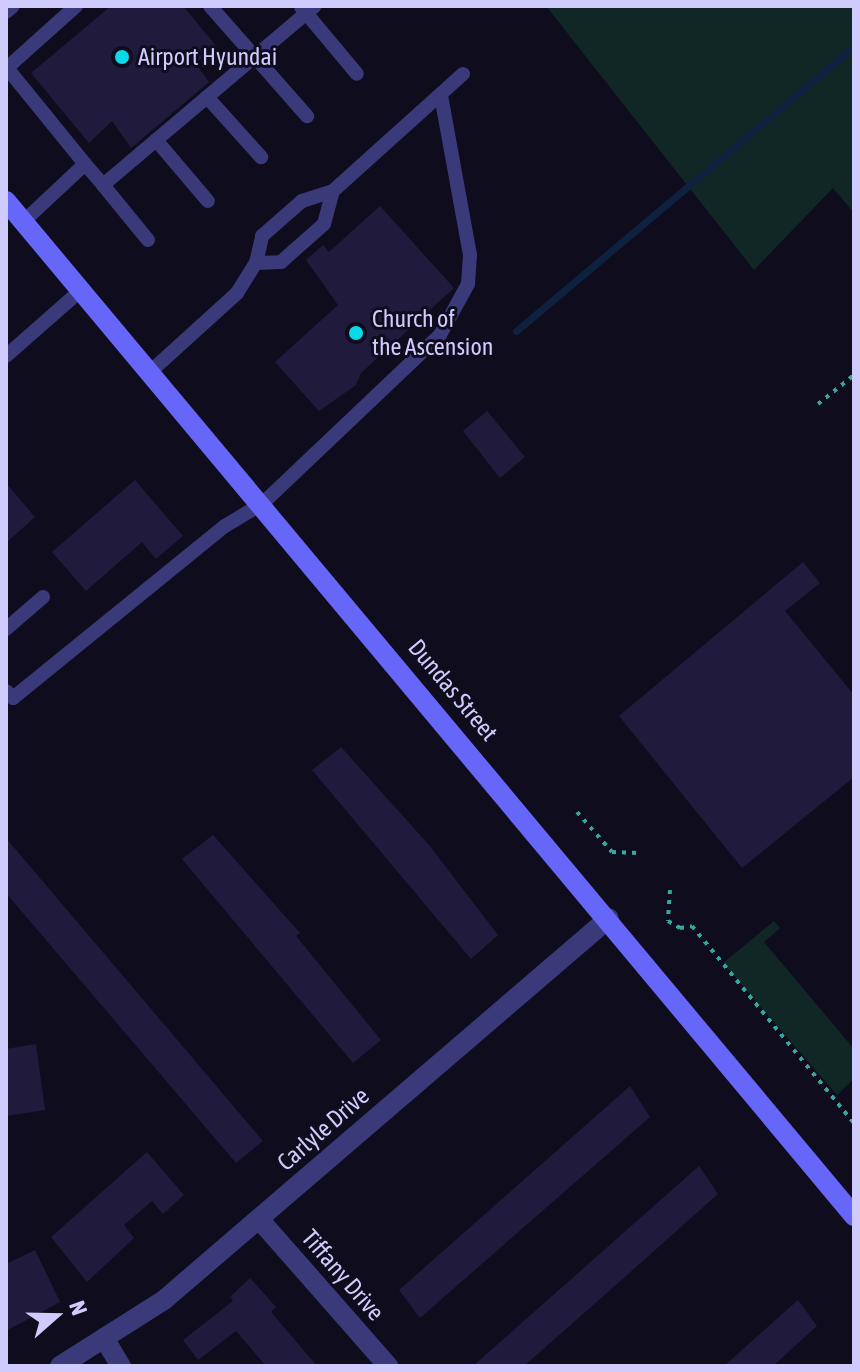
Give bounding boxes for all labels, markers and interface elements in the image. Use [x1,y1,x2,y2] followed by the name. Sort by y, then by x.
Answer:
[138,43,277,71] place label: Airport Hyundai
[113,48,131,66] marker: Airport Hyundai
[372,305,493,361] place label: Church of the Ascension
[347,324,365,342] marker: Church of the Ascension
[402,633,504,747] street label: Dundas Street
[271,1081,375,1177] street label: Carlyle Drive
[296,1224,390,1326] street label: Tiffany Drive
[16,1276,96,1356] north arrow
[64,1297,93,1318] text: N

